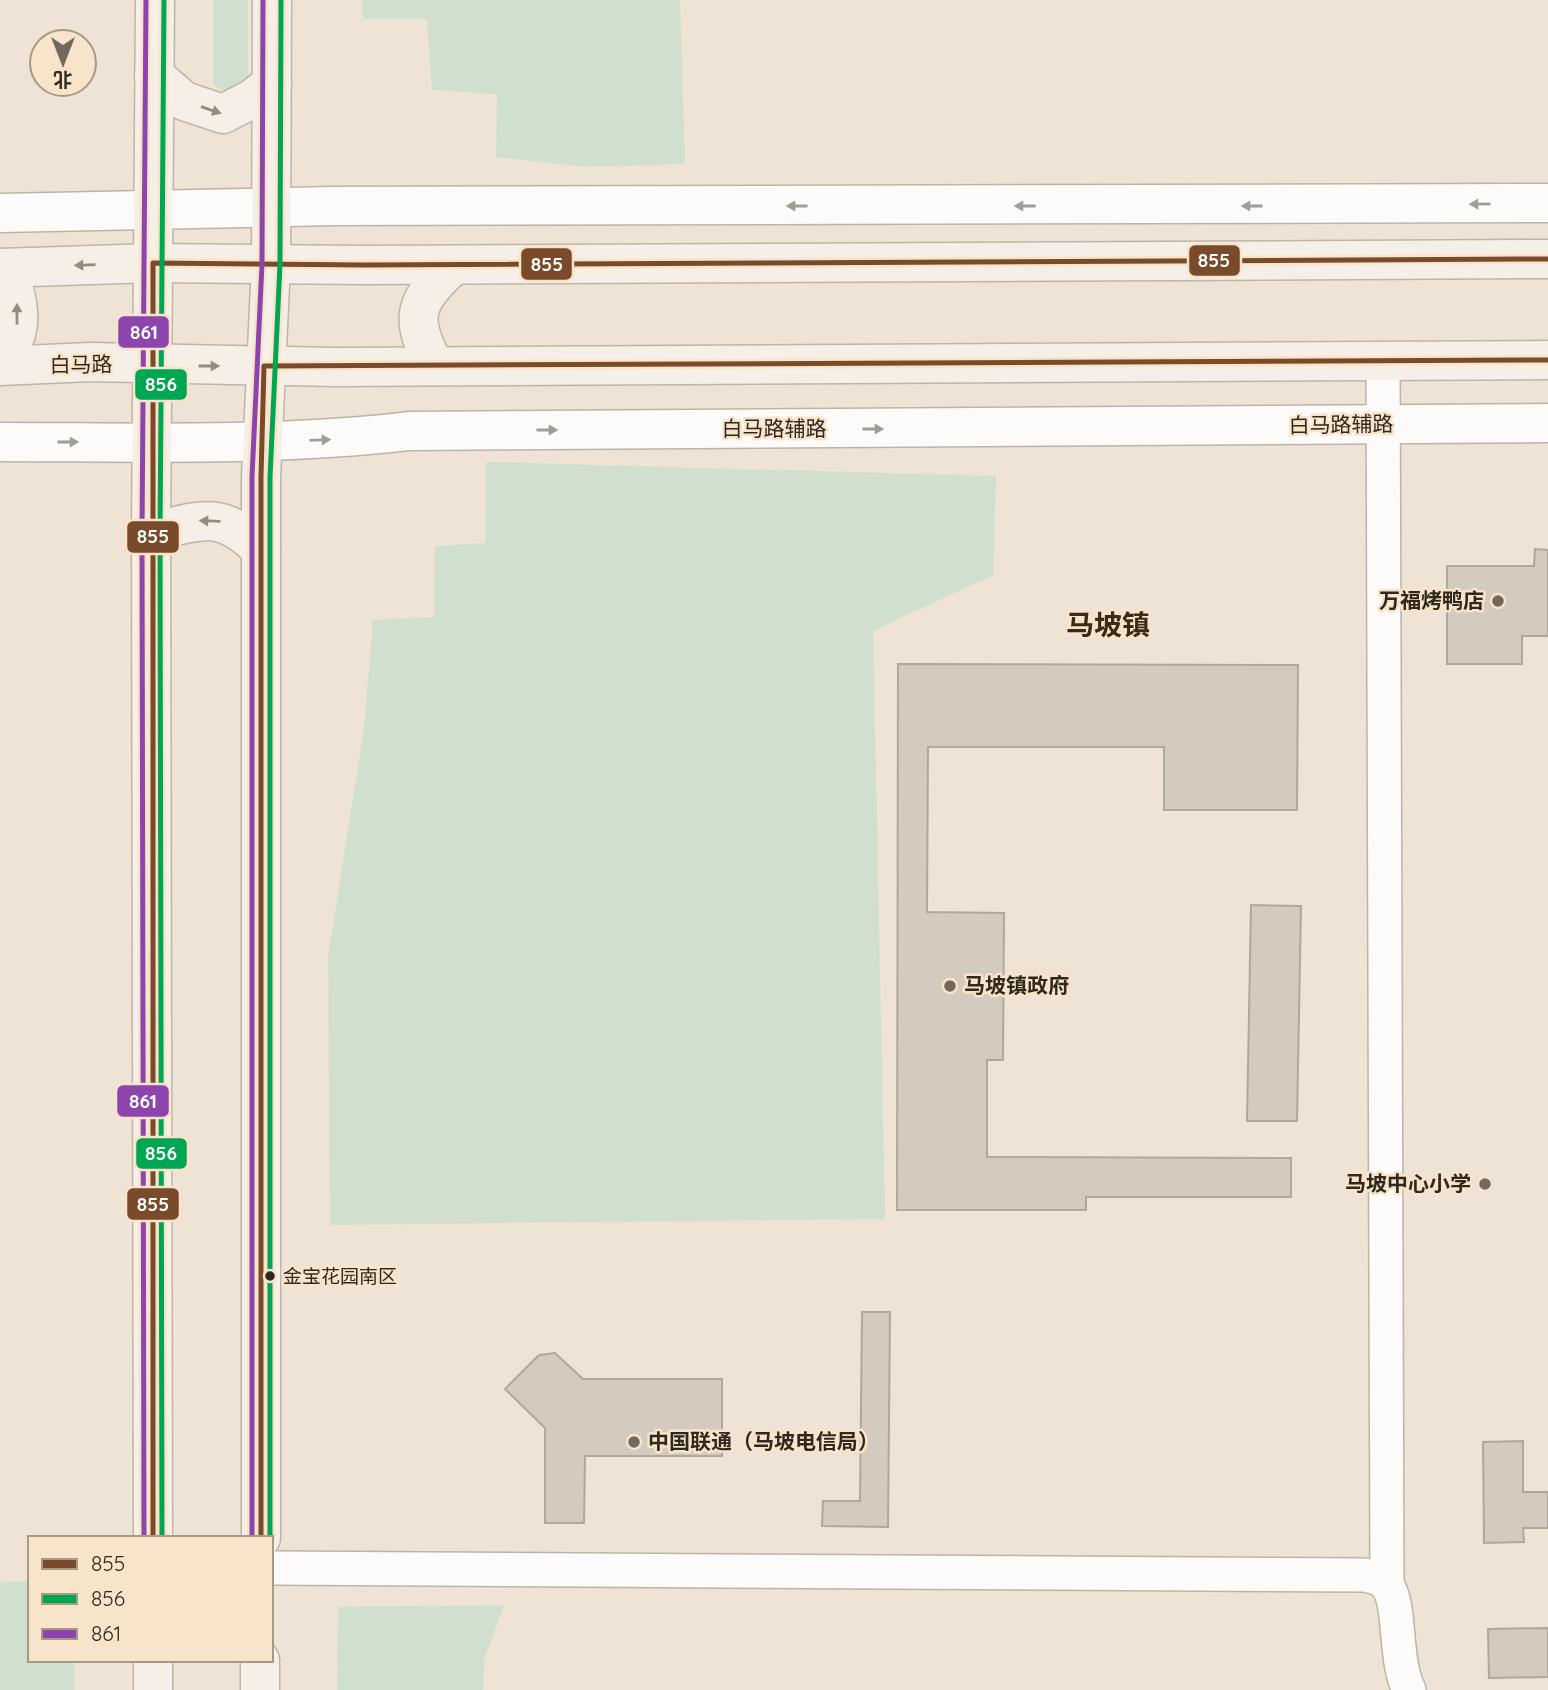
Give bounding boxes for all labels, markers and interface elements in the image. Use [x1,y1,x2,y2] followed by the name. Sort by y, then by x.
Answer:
[28,28,98,98] north arrow
[53,68,73,92] text: 北
[200,105,221,116] one-way arrow
[1469,198,1491,210] one-way arrow
[786,200,808,212] one-way arrow
[1014,200,1036,212] one-way arrow
[1241,200,1263,212] one-way arrow
[1188,244,1241,277] line badge: 855
[520,247,573,281] line badge: 855
[1198,248,1230,272] text: 855
[531,252,563,276] text: 855
[74,260,96,271] one-way arrow
[11,303,23,325] one-way arrow
[117,315,170,349] line badge: 861
[130,320,158,344] text: 861
[49,350,113,378] street label: 白马路
[198,360,220,372] one-way arrow
[134,368,188,401] line badge: 856
[145,372,177,396] text: 856
[1288,410,1394,438] street label: 白马路辅路
[722,415,827,441] street label: 白马路辅路
[862,423,884,435] one-way arrow
[536,424,558,436] one-way arrow
[309,435,331,446] one-way arrow
[57,436,79,448] one-way arrow
[199,515,221,527] one-way arrow
[126,520,180,554] line badge: 855
[137,524,169,548] text: 855
[1379,587,1484,613] place label: 万福烤鸭店
[1490,593,1506,609] marker: 万福烤鸭店
[1066,607,1150,642] district label: 马坡镇
[964,972,1069,998] place label: 马坡镇政府
[942,978,958,994] marker: 马坡镇政府
[116,1084,170,1118] line badge: 861
[129,1089,157,1113] text: 861
[135,1137,188,1170] line badge: 856
[145,1141,177,1165] text: 856
[1345,1170,1471,1196] place label: 马坡中心小学
[1477,1176,1493,1192] marker: 马坡中心小学
[126,1187,180,1221] line badge: 855
[137,1192,169,1216] text: 855
[283,1264,397,1288] place label: 金宝花园南区
[263,1269,277,1283] marker: 金宝花园南区
[648,1428,879,1454] place label: 中国联通（马坡电信局）
[626,1434,642,1450] marker: 中国联通（马坡电信局）
[28,1536,273,1662] legend
[91,1550,125,1576] text: 855
[91,1585,125,1611] text: 856
[91,1620,121,1646] text: 861

